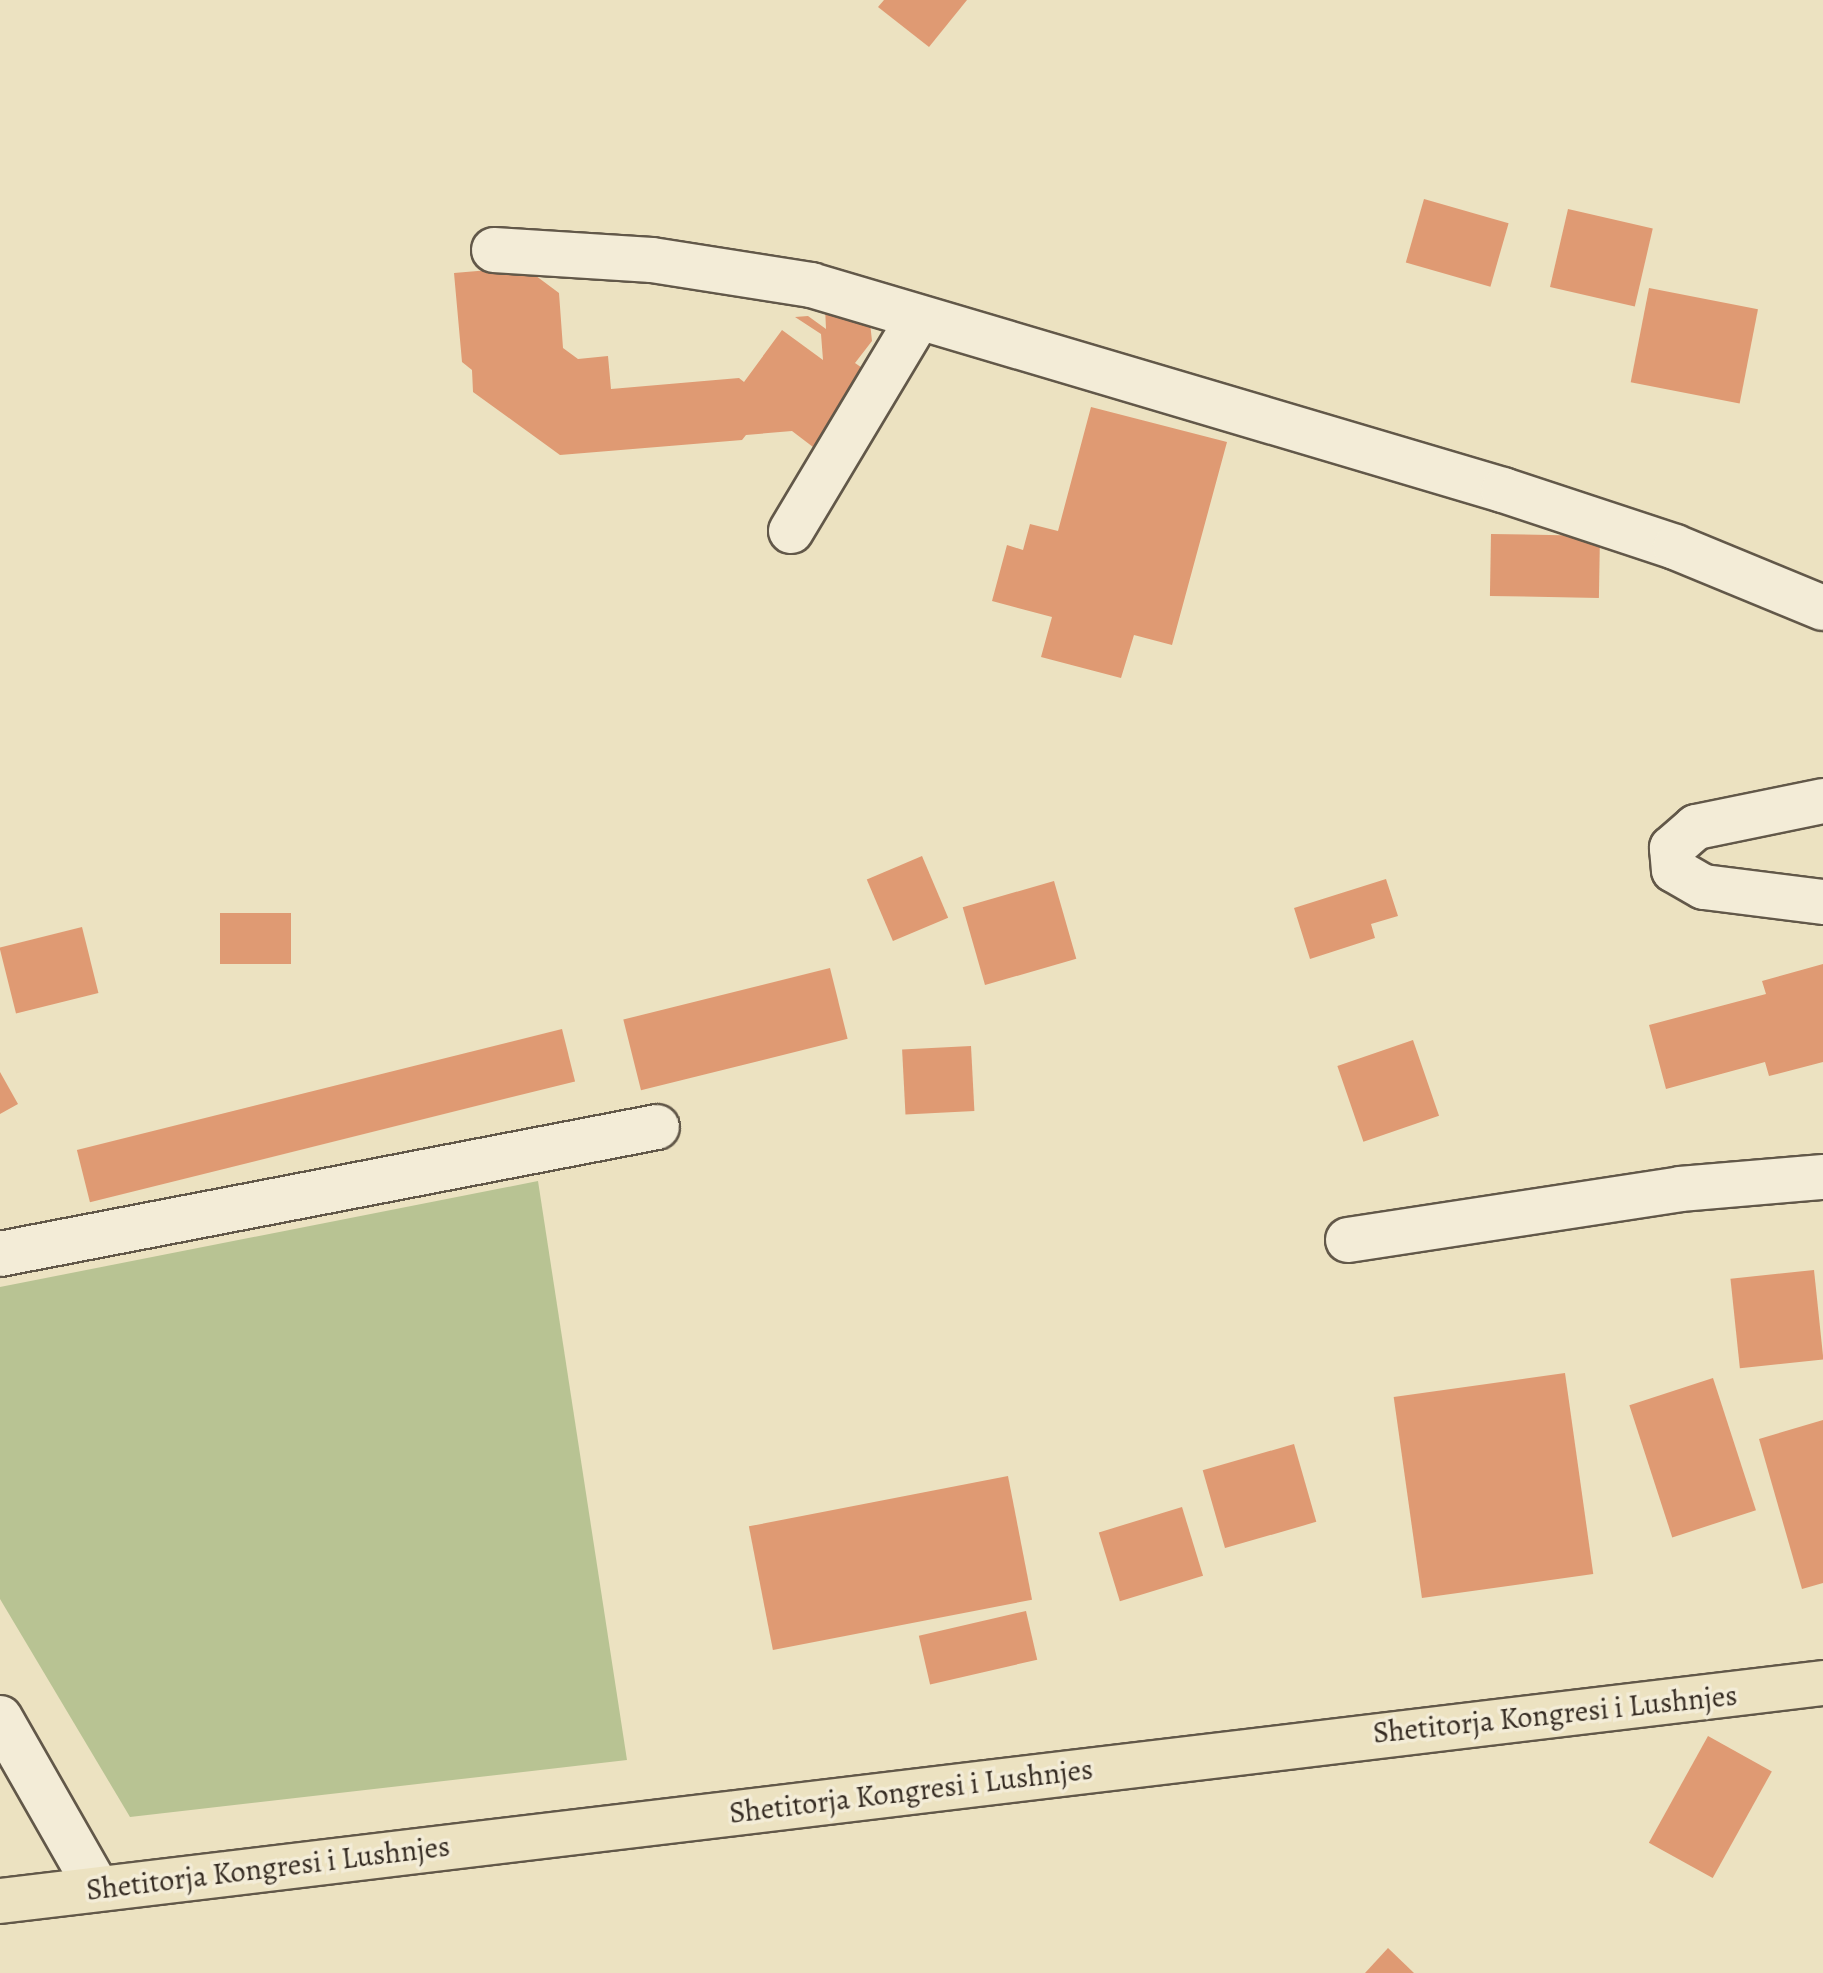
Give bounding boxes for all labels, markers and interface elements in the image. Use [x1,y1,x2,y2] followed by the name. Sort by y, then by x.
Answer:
[1371,1677,1739,1751] street label: Shetitorja Kongresi i Lushnjes
[727,1751,1095,1831] street label: Shetitorja Kongresi i Lushnjes
[84,1828,452,1908] street label: Shetitorja Kongresi i Lushnjes

